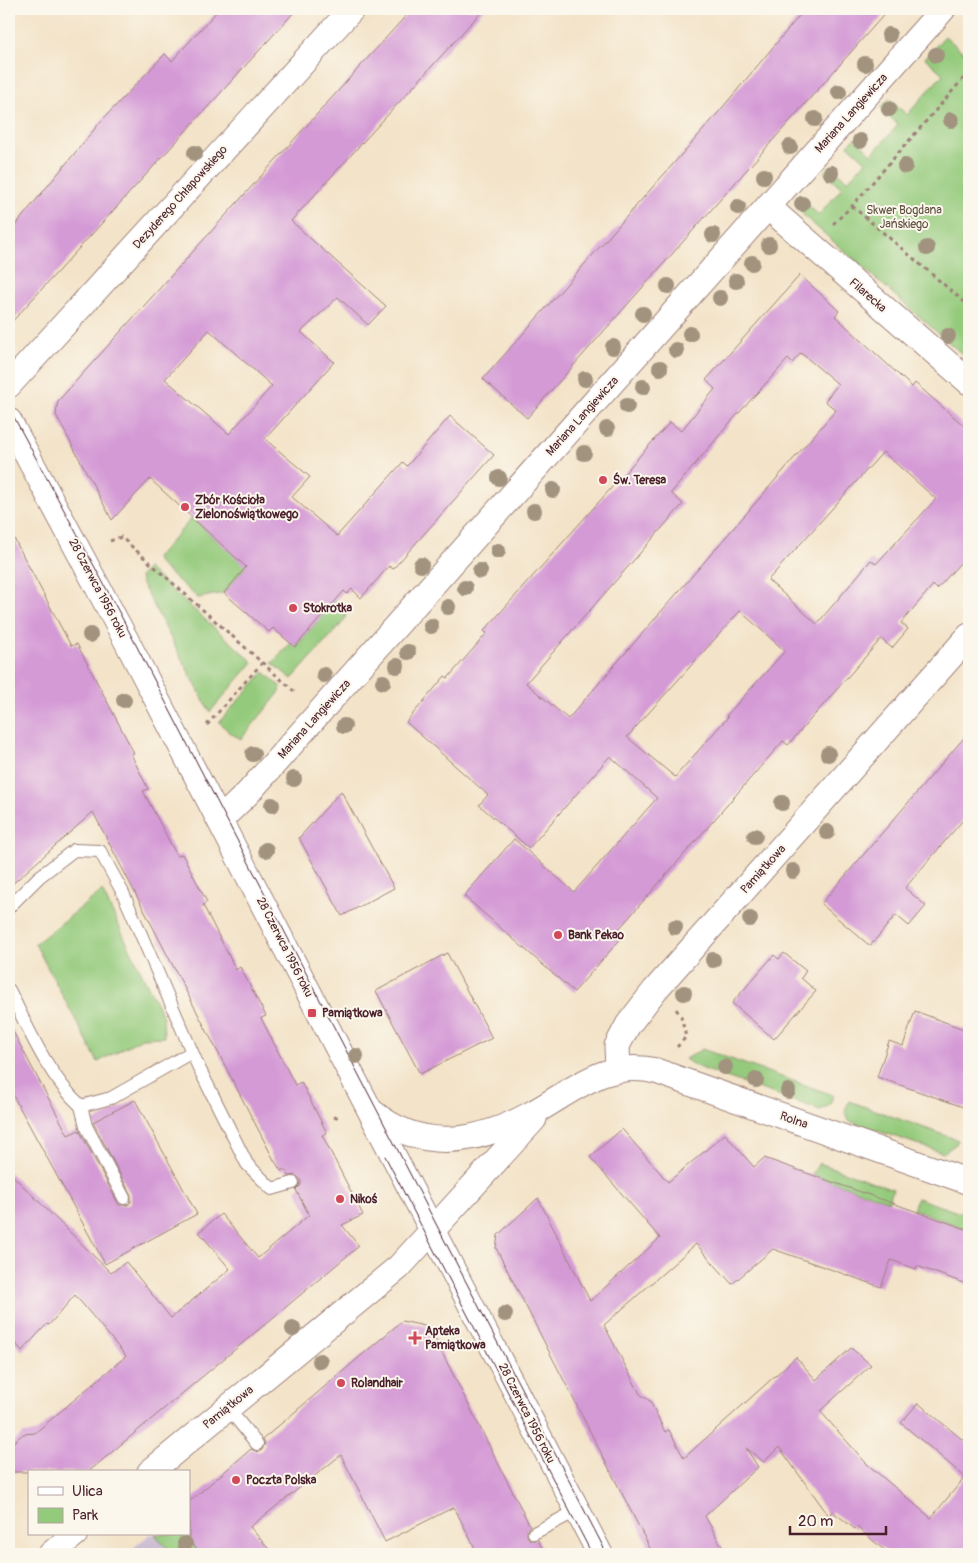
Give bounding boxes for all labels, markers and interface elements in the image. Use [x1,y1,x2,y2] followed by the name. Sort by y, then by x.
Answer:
[812,70,891,156] street label: Mariana Langiewicza
[130,142,231,252] street label: Dezyderego Chłapowskiego
[866,203,942,232] park label: Skwer Bogdana Jańskiego
[846,275,890,316] street label: Filarecka
[543,373,622,459] street label: Mariana Langiewicza
[613,472,667,488] place label: Św. Teresa
[597,474,609,486] marker: Św. Teresa
[195,493,299,522] place label: Zbór Kościoła Zielonoświątkowego
[179,501,191,513] marker: Zbór Kościoła Zielonoświątkowego
[65,536,130,640] street label: 28 Czerwca 1956 roku
[303,601,353,616] place label: Stokrotka
[287,602,299,614] marker: Stokrotka
[275,676,354,762] street label: Mariana Langiewicza
[738,842,789,897] street label: Pamiątkowa
[253,895,316,1000] street label: 28 Czerwca 1956 roku
[568,928,625,943] place label: Bank Pekao
[552,929,564,941] marker: Bank Pekao
[322,1006,383,1021] place label: Pamiątkowa
[306,1007,318,1019] marker: Pamiątkowa
[778,1109,810,1132] street label: Rolna
[350,1192,378,1207] place label: Nikoś
[334,1193,346,1205] marker: Nikoś
[425,1324,486,1353] place label: Apteka Pamiątkowa
[409,1332,421,1344] marker: Apteka Pamiątkowa
[495,1361,558,1466] street label: 28 Czerwca 1956 roku
[351,1376,403,1391] place label: Rolandhair
[335,1377,347,1389] marker: Rolandhair
[200,1382,257,1432] street label: Pamiątkowa
[28,1470,190,1536] legend
[246,1473,317,1488] place label: Poczta Polska
[230,1474,242,1486] marker: Poczta Polska
[72,1482,103,1501] text: Ulica
[790,1503,887,1535] scale bar
[72,1506,99,1525] text: Park
[798,1512,833,1531] text: 20 m

